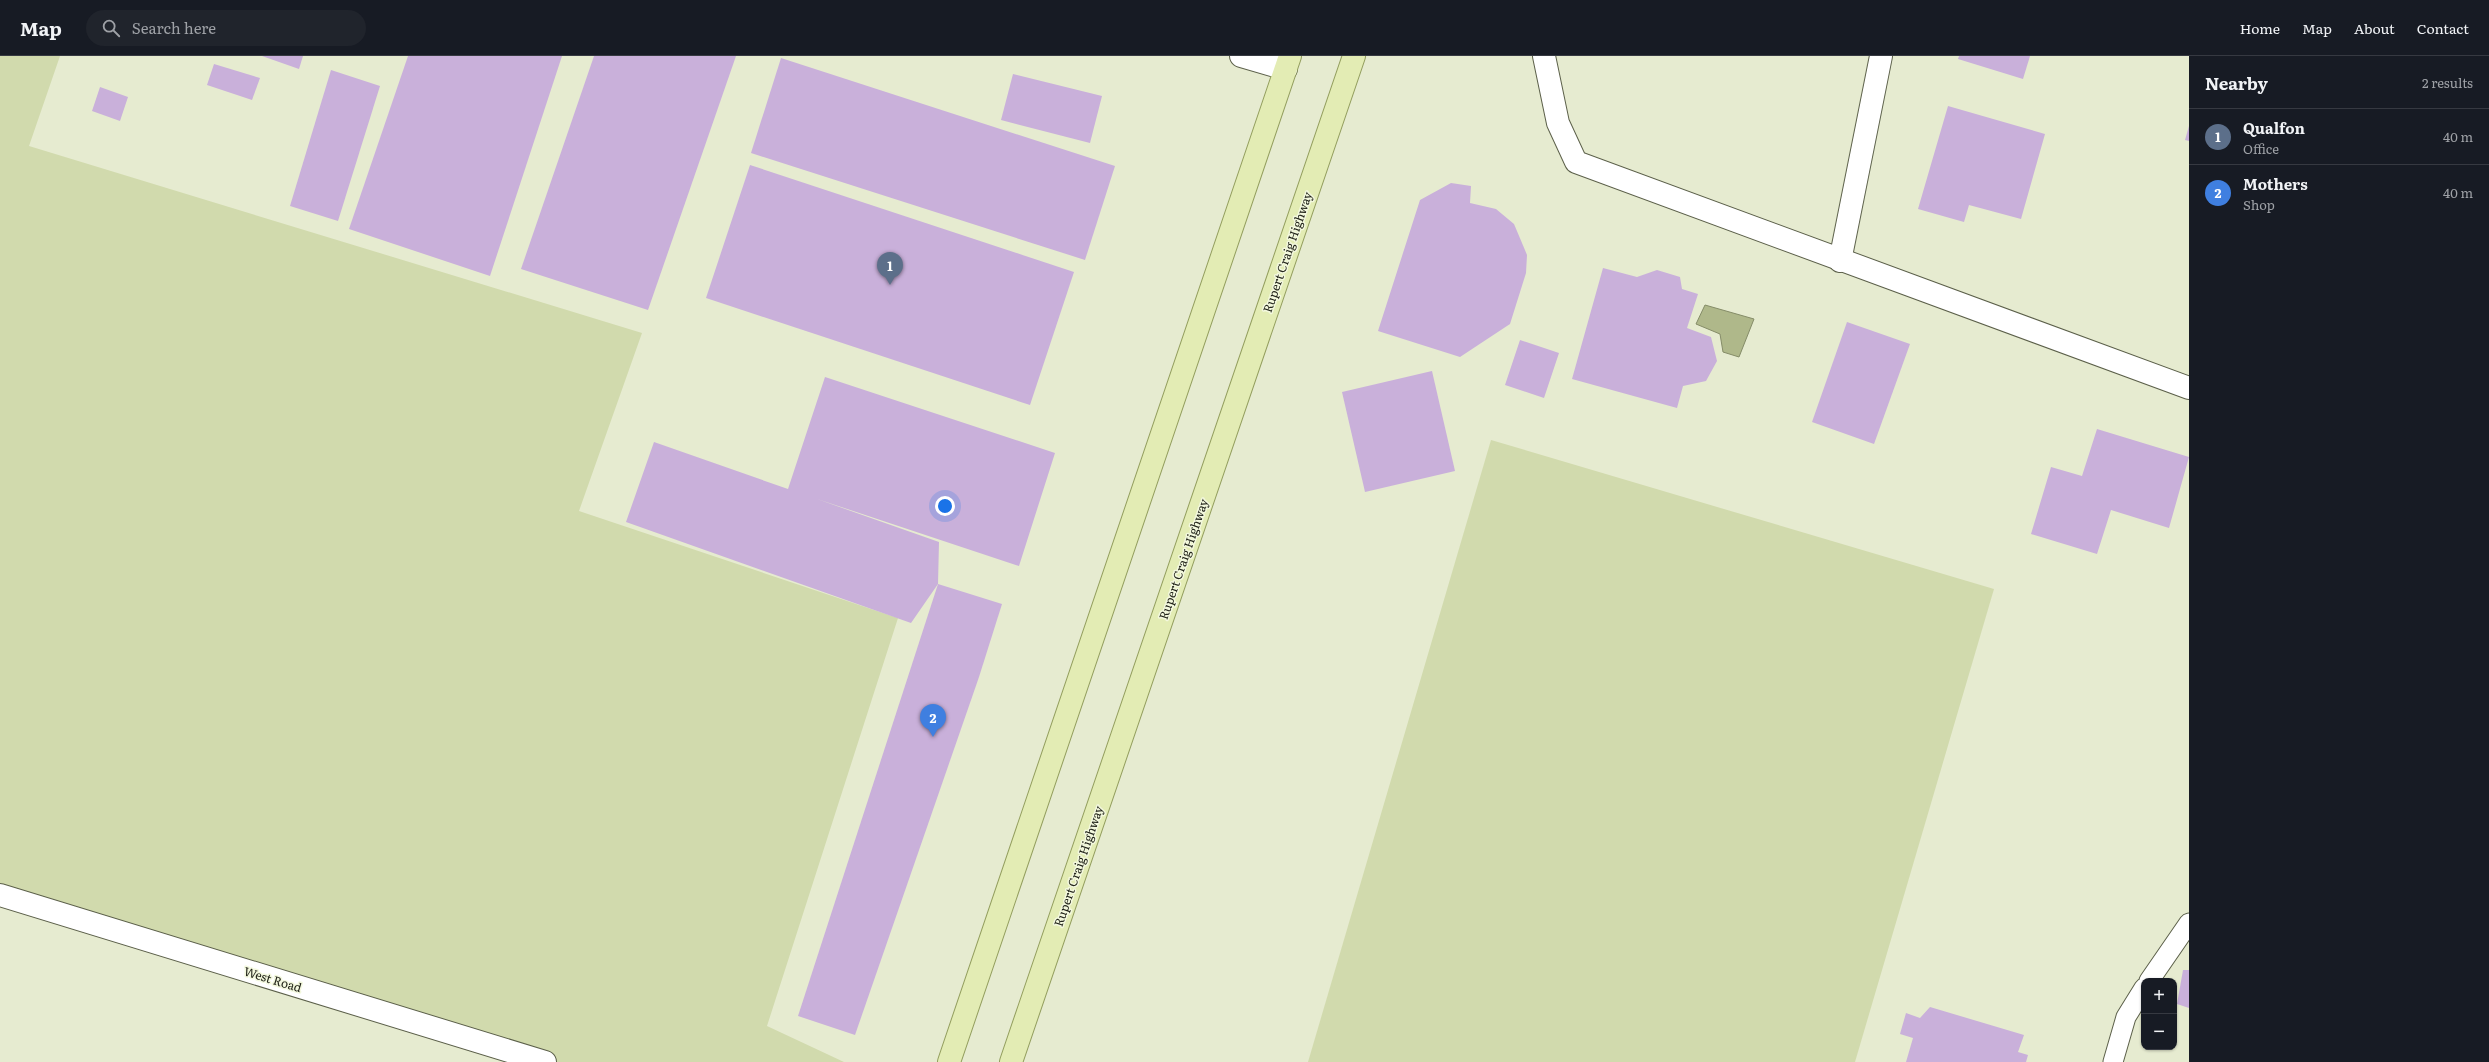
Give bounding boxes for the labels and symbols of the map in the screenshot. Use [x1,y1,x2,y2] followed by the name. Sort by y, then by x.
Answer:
[1258,189,1316,315] street label: Rupert Craig Highway
[877,252,903,285] pin: 1
[935,496,955,516] your location
[1154,496,1212,622] street label: Rupert Craig Highway
[920,704,946,737] pin: 2
[1049,803,1107,929] street label: Rupert Craig Highway
[242,962,305,997] street label: West Road

